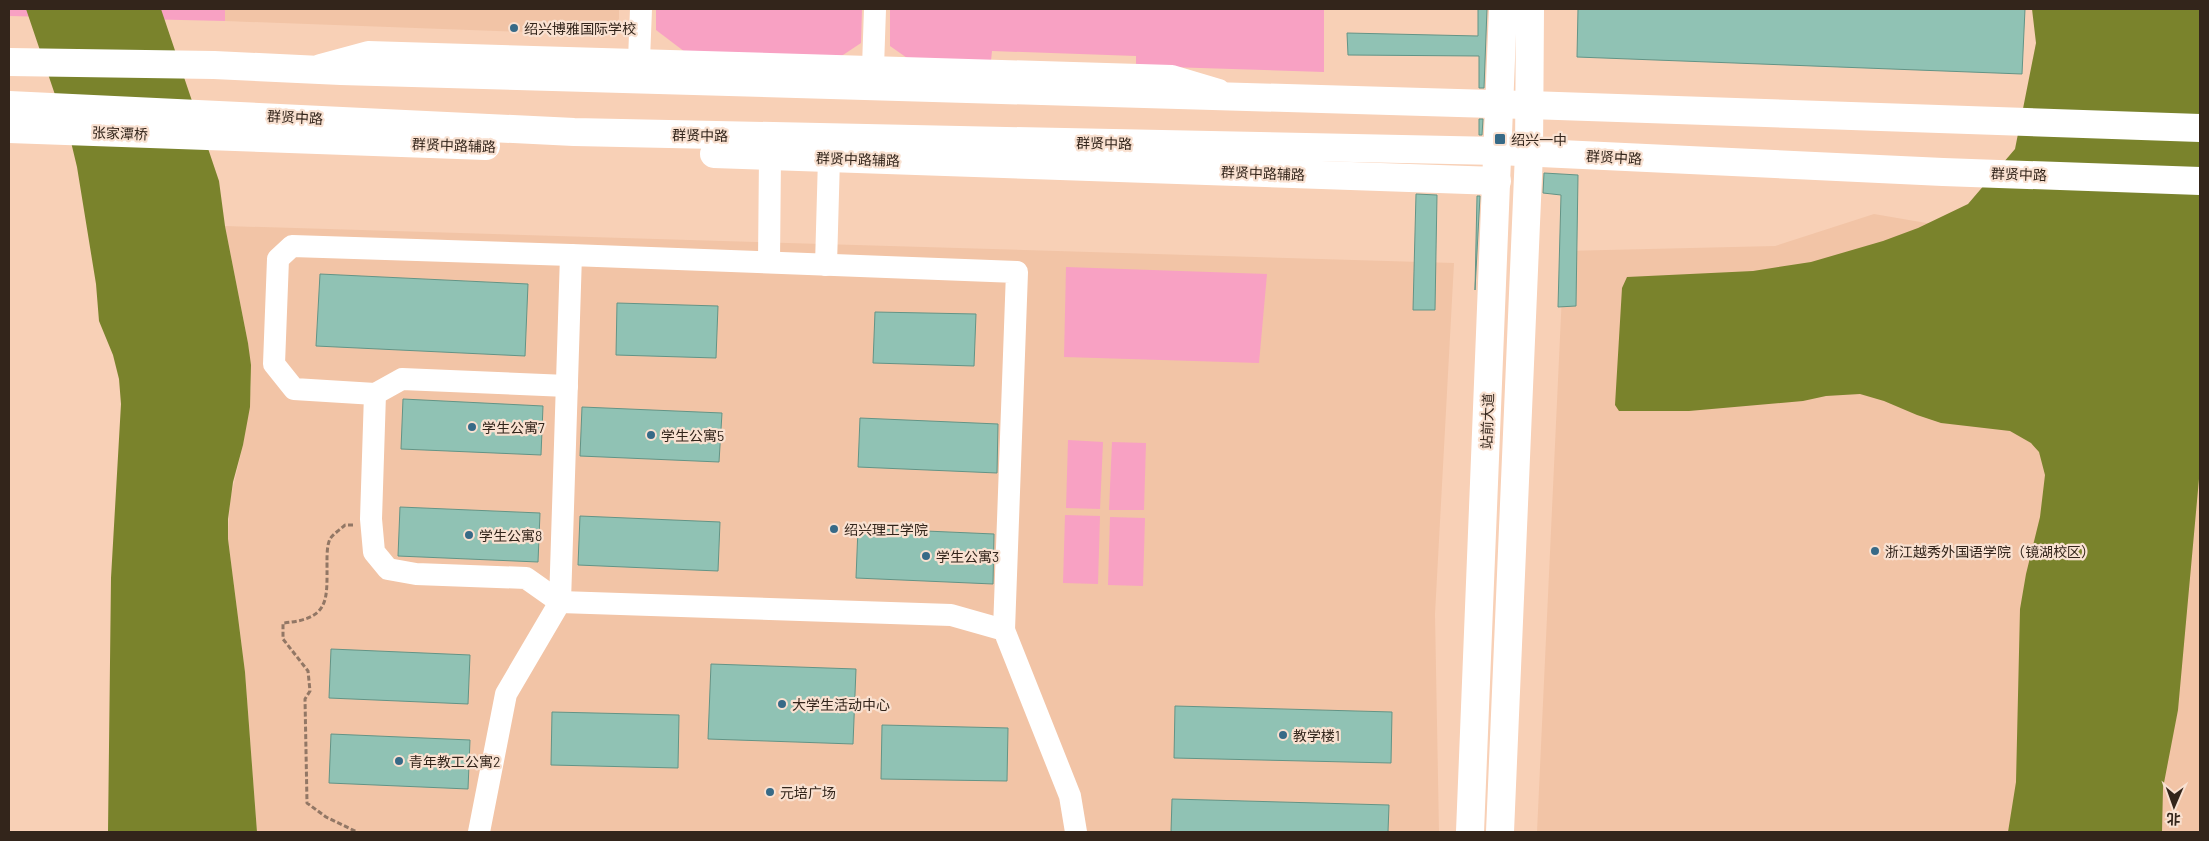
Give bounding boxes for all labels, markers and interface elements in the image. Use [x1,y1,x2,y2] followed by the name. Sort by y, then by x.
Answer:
[524,20,636,37] place label: 绍兴博雅国际学校
[508,22,520,34] marker: 绍兴博雅国际学校
[267,107,323,127] street label: 群贤中路
[92,124,148,142] street label: 张家潭桥
[672,126,728,144] street label: 群贤中路
[1511,131,1567,148] place label: 绍兴一中
[1493,132,1507,146] marker: 绍兴一中
[1076,134,1132,152] street label: 群贤中路
[412,135,496,155] street label: 群贤中路辅路
[1586,147,1642,167] street label: 群贤中路
[816,149,900,169] street label: 群贤中路辅路
[1221,163,1305,183] street label: 群贤中路辅路
[1991,165,2047,183] street label: 群贤中路
[1478,393,1496,449] street label: 站前大道
[482,419,545,436] place label: 学生公寓7
[466,421,478,433] marker: 学生公寓7
[661,427,724,444] place label: 学生公寓5
[645,429,657,441] marker: 学生公寓5
[844,521,928,538] place label: 绍兴理工学院
[828,523,840,535] marker: 绍兴理工学院
[479,527,542,544] place label: 学生公寓8
[463,529,475,541] marker: 学生公寓8
[1885,543,2095,560] place label: 浙江越秀外国语学院（镜湖校区）
[1869,545,1881,557] marker: 浙江越秀外国语学院（镜湖校区）
[936,548,999,565] place label: 学生公寓3
[920,550,932,562] marker: 学生公寓3
[792,696,890,713] place label: 大学生活动中心
[776,698,788,710] marker: 大学生活动中心
[1293,727,1340,744] place label: 教学楼1
[1277,729,1289,741] marker: 教学楼1
[409,753,501,770] place label: 青年教工公寓2
[393,755,405,767] marker: 青年教工公寓2
[2149,781,2199,831] north arrow
[780,784,836,801] place label: 元培广场
[764,786,776,798] marker: 元培广场
[2166,811,2181,828] text: 北

